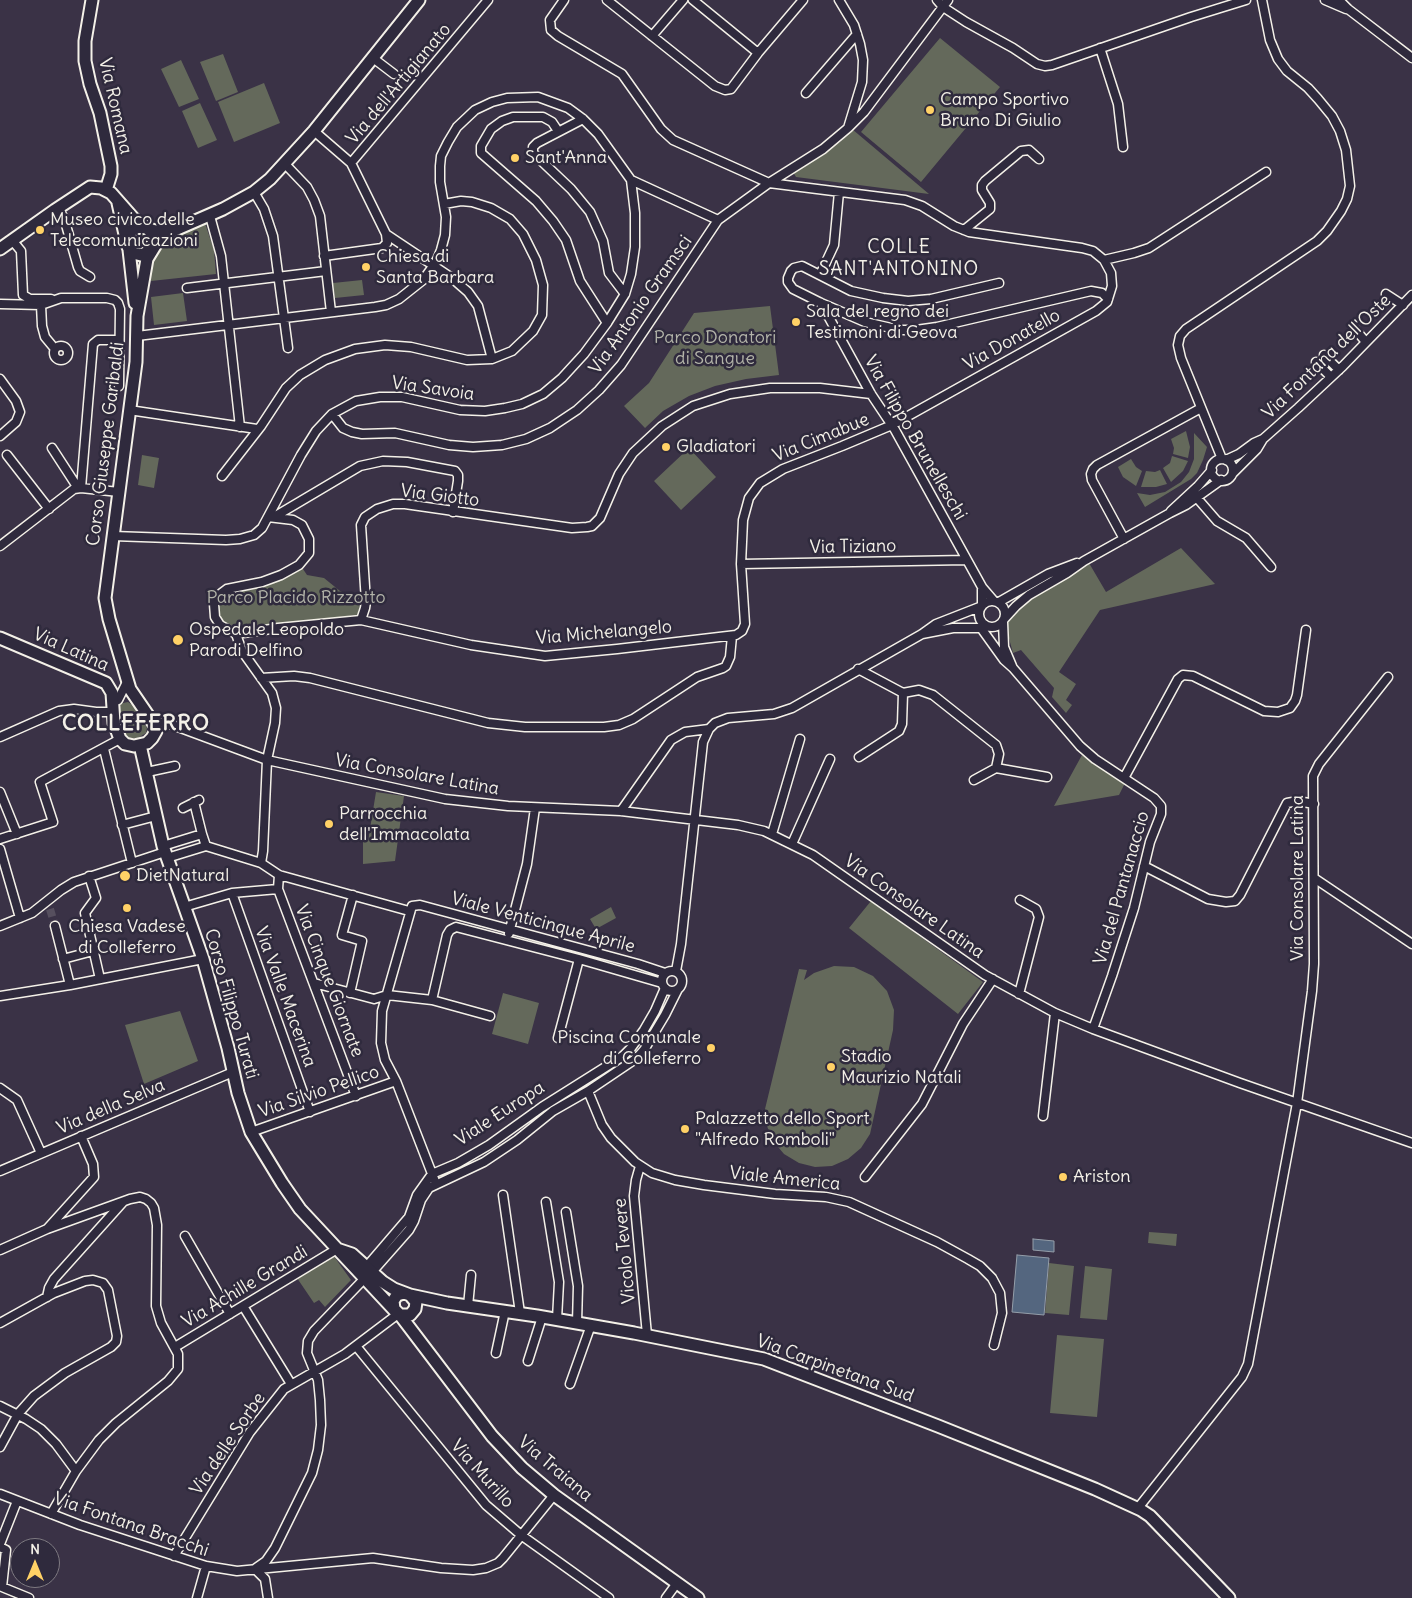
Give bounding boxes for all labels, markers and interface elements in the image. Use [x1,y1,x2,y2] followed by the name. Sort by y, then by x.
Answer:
[342,19,456,149] street label: Via dell'Artigianato
[93,56,137,156] street label: Via Romana
[940,89,1069,132] place label: Campo Sportivo Bruno Di Giulio
[924,104,936,116] marker: Campo Sportivo Bruno Di Giulio
[525,147,607,169] place label: Sant'Anna
[509,152,521,164] marker: Sant'Anna
[50,209,198,252] place label: Museo civico delle Telecomunicazioni
[34,224,46,236] marker: Museo civico delle Telecomunicazioni
[585,232,697,378] street label: Via Antonio Gramsci
[817,237,981,281] district label: COLLE SANT'ANTONINO
[376,246,494,288] place label: Chiesa di Santa Barbara
[360,261,372,273] marker: Chiesa di Santa Barbara
[1258,290,1396,424] street label: Via Fontana dell'Oste
[806,301,957,344] place label: Sala del regno dei Testimoni di Geova
[960,305,1064,375] street label: Via Donatello
[790,316,802,328] marker: Sala del regno dei Testimoni di Geova
[654,327,776,369] park label: Parco Donatori di Sangue
[83,341,129,547] street label: Corso Giuseppe Garibaldi
[859,352,971,524] street label: Via Filippo Brunelleschi
[390,373,476,405] street label: Via Savoia
[770,409,872,467] street label: Via Cimabue
[676,436,756,458] place label: Gladiatori
[660,441,672,453] marker: Gladiatori
[399,480,481,512] street label: Via Giotto
[809,535,897,559] street label: Via Tiziano
[206,587,386,609] park label: Parco Placido Rizzotto
[535,616,673,650] street label: Via Michelangelo
[189,619,344,662] place label: Ospedale Leopoldo Parodi Delfino
[30,624,112,676] street label: Via Latina
[171,633,185,647] marker: Ospedale Leopoldo Parodi Delfino
[61,711,211,737] district label: COLLEFERRO
[333,750,501,800] street label: Via Consolare Latina
[1287,795,1309,961] street label: Via Consolare Latina
[339,803,470,846] place label: Parrocchia dell'Immacolata
[1090,809,1154,967] street label: Via del Pantanaccio
[323,818,335,830] marker: Parrocchia dell'Immacolata
[840,850,988,964] street label: Via Consolare Latina
[136,865,229,887] place label: DietNatural
[118,869,132,883] marker: DietNatural
[449,888,637,958] street label: Viale Venticinque Aprile
[121,902,133,914] marker: Chiesa Vadese di Colleferro
[290,902,368,1060] street label: Via Cinque Giornate
[68,916,186,959] place label: Chiesa Vadese di Colleferro
[250,924,320,1070] street label: Via Valle Macerina
[199,926,263,1082] street label: Corso Filippo Turati
[557,1027,701,1070] place label: Piscina Comunale di Colleferro
[705,1042,717,1054] marker: Piscina Comunale di Colleferro
[841,1046,962,1088] place label: Stadio Maurizio Natali
[256,1061,382,1123] street label: Via Silvio Pellico
[825,1061,837,1073] marker: Stadio Maurizio Natali
[54,1075,168,1139] street label: Via della Selva
[451,1077,549,1151] street label: Viale Europa
[695,1108,870,1150] place label: Palazzetto dello Sport "Alfredo Romboli"
[679,1123,691,1135] marker: Palazzetto dello Sport "Alfredo Romboli"
[729,1162,841,1196] street label: Viale America
[1073,1166,1131,1188] place label: Ariston
[1057,1171,1069,1183] marker: Ariston
[610,1197,640,1305] street label: Vicolo Tevere
[178,1241,312,1333] street label: Via Achille Grandi
[753,1330,917,1408] street label: Via Carpinetana Sud
[186,1389,270,1499] street label: Via delle Sorbe
[513,1432,597,1506] street label: Via Traiana
[446,1435,518,1513] street label: Via Murillo
[51,1488,211,1562] street label: Via Fontana Bracchi
[10,1538,60,1588] north arrow
[30,1540,40,1558] text: N

